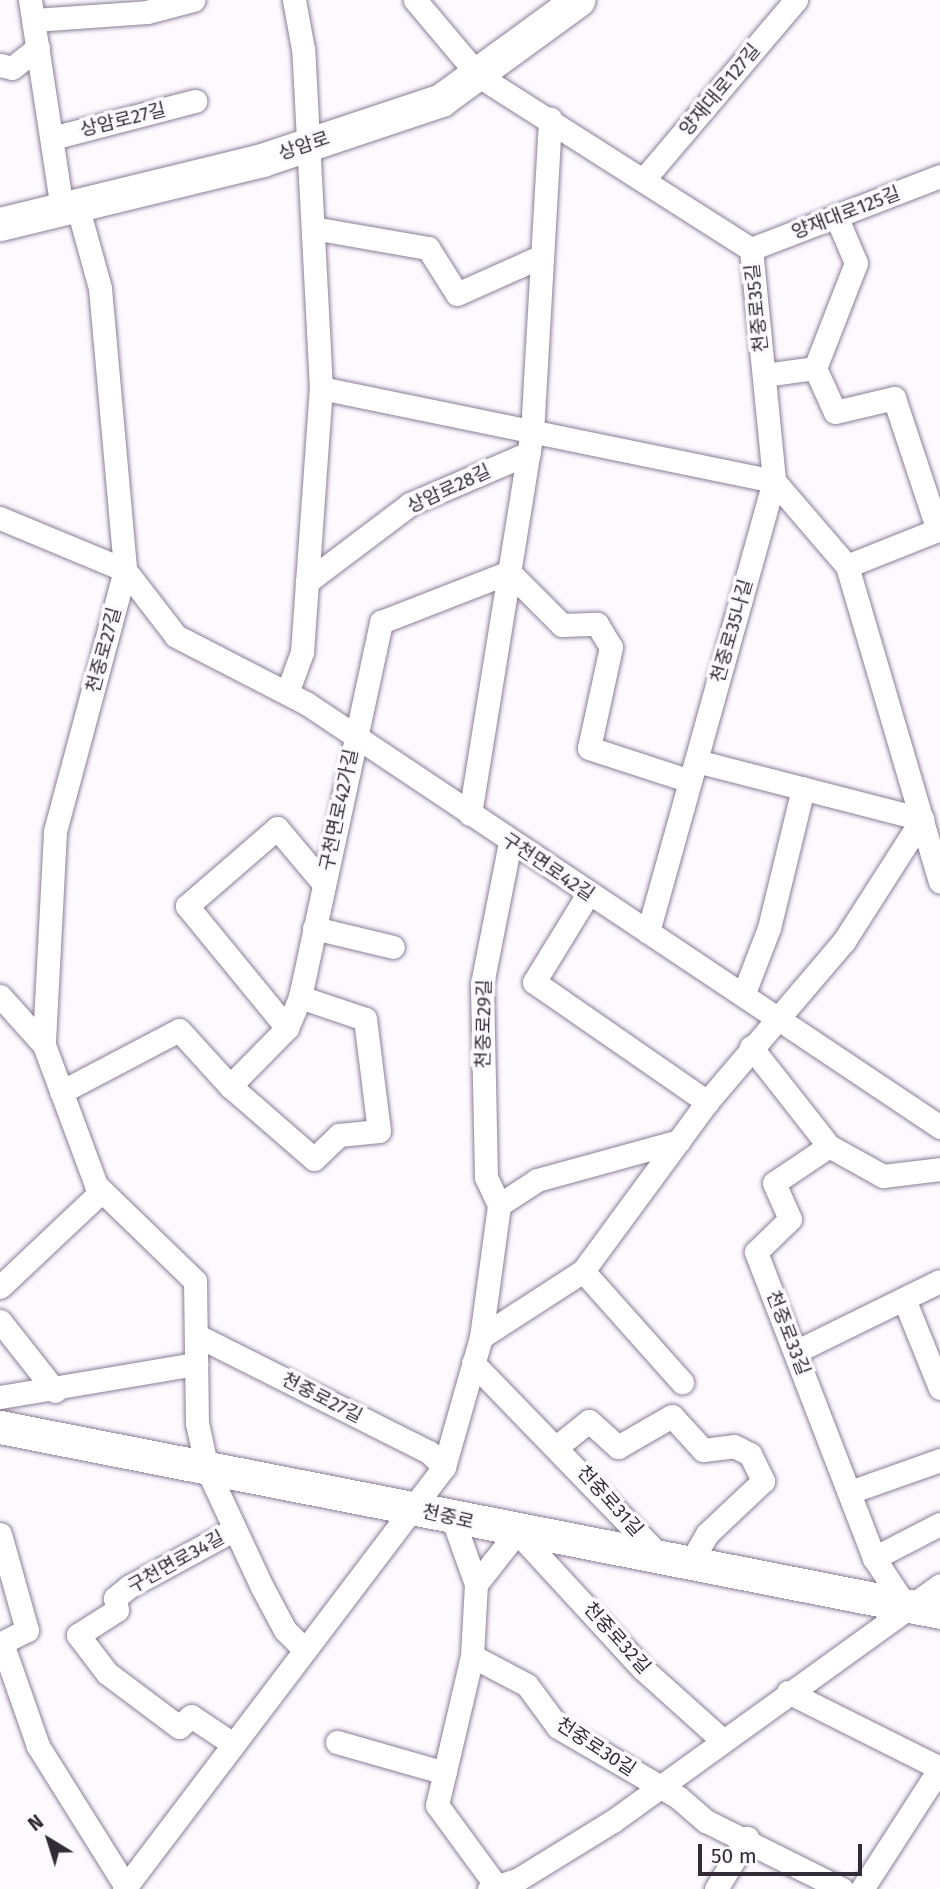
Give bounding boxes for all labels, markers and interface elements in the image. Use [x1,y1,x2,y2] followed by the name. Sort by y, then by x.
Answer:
[675,39,765,141] street label: 양재대로127길
[78,98,168,142] street label: 상암로27길
[275,127,333,165] street label: 상암로
[788,182,904,244] street label: 양재대로125길
[741,263,773,353] street label: 천중로35길
[403,460,495,518] street label: 상암로28길
[706,577,758,685] street label: 천중로35나길
[82,605,126,695] street label: 천중로27길
[315,747,363,873] street label: 구천면로42가길
[497,828,599,906] street label: 구천면로42길
[472,979,496,1069] street label: 천중로29길
[761,1287,815,1379] street label: 천중로33길
[278,1368,366,1428] street label: 천중로27길
[572,1461,648,1541] street label: 천중로31길
[420,1500,476,1534] street label: 천중로
[124,1526,228,1598] street label: 구천면로34길
[579,1597,655,1679] street label: 천중로32길
[552,1713,640,1781] street label: 천중로30길
[14,1805,84,1875] north arrow
[24,1810,48,1836] text: N
[702,1829,866,1873] scale bar
[711,1843,757,1869] text: 50 m

